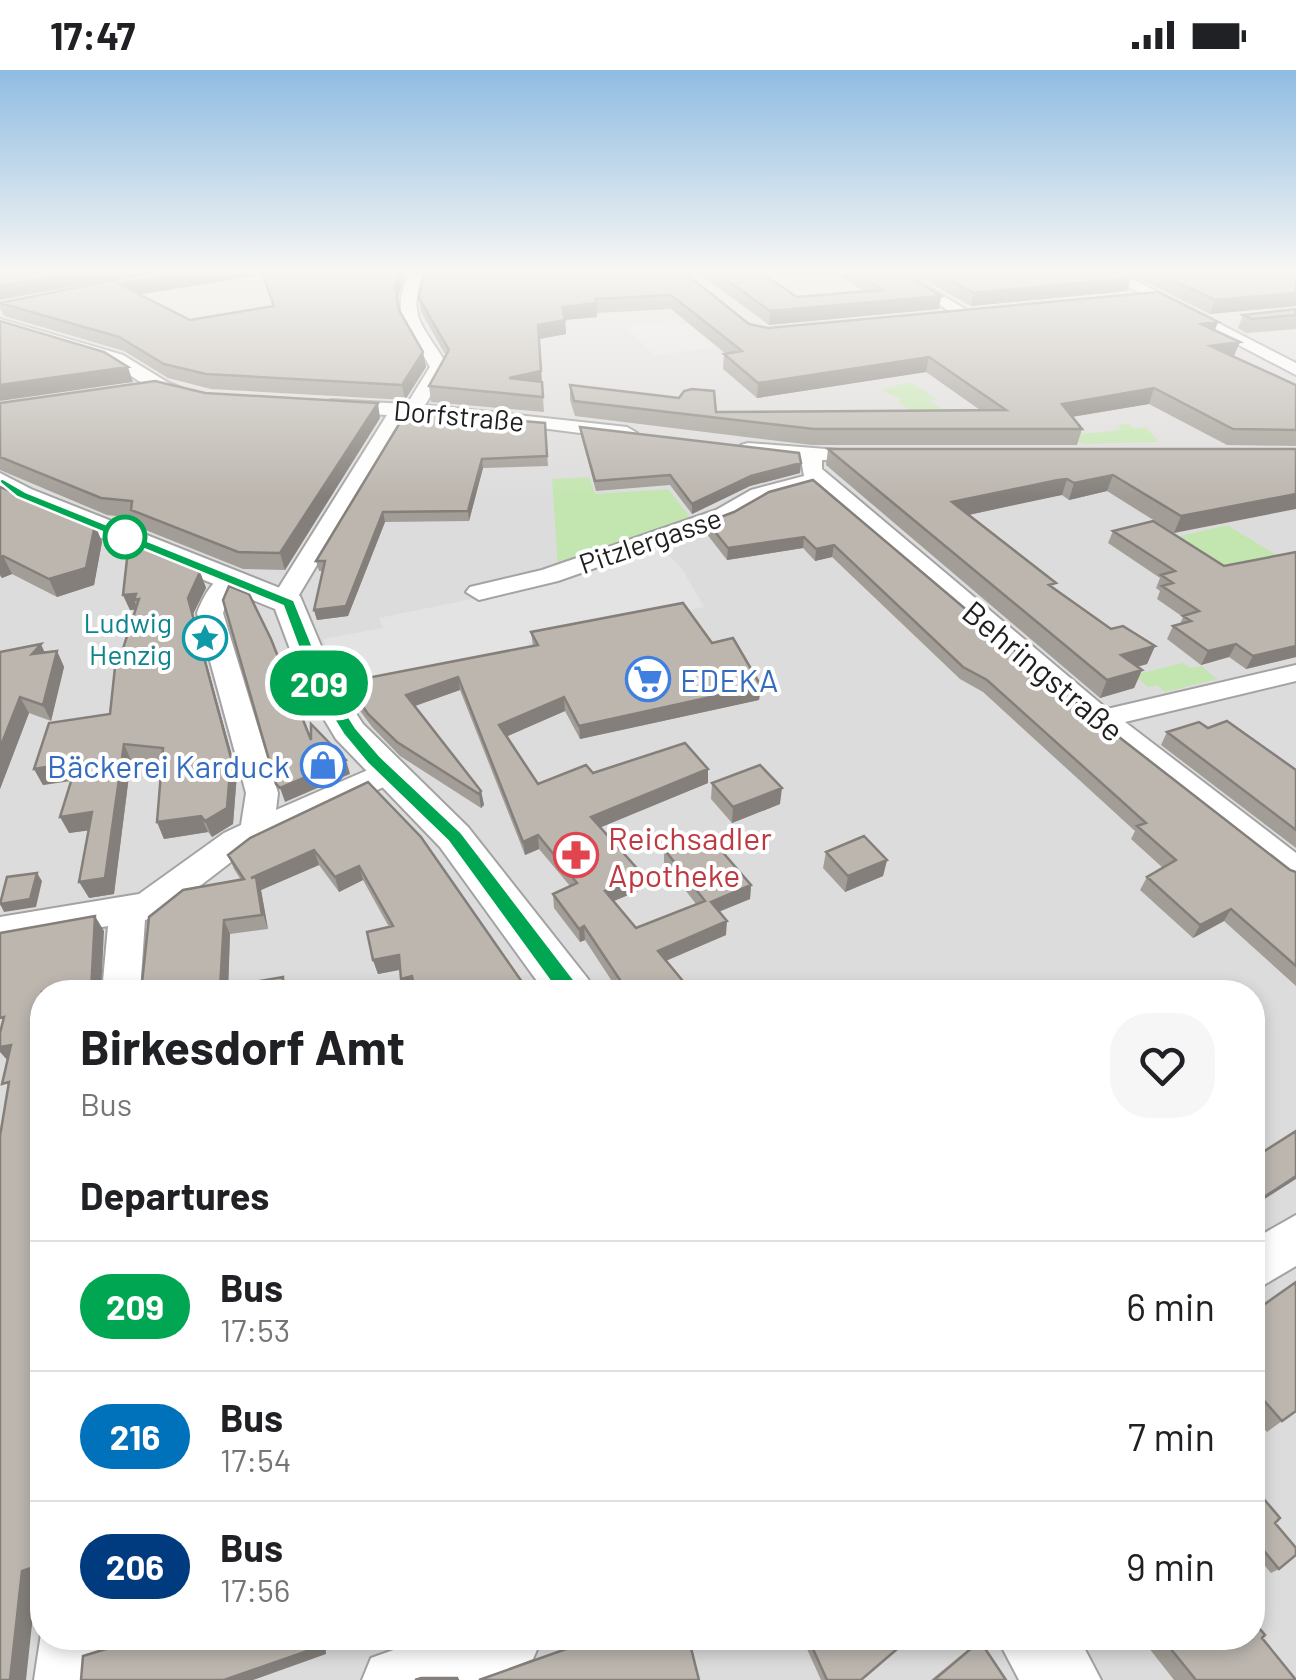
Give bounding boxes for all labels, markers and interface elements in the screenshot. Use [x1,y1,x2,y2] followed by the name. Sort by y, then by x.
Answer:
[50,12,135,58] text: 17:47
[392,392,526,438] street label: Dorfstraße
[574,500,726,580] street label: Pitzlergasse
[104,516,146,558] unlabelled marker
[956,592,1132,748] street label: Behringstraße
[83,605,172,671] place label: Ludwig Henzig
[182,615,228,661] place icon: Ludwig Henzig
[262,650,376,716] line badge: 209
[625,656,671,702] supermarket icon: EDEKA
[680,660,778,698] place label: EDEKA
[290,662,348,704] text: 209
[300,742,346,788] shop icon: Bäckerei Karduck
[47,746,290,784] place label: Bäckerei Karduck
[608,818,772,893] place label: Reichsadler Apotheke
[553,832,599,878] pharmacy icon: Reichsadler Apotheke
[1110,1013,1215,1118] button: heart
[80,1017,405,1075] text: Birkesdorf Amt
[80,1084,132,1122] text: Bus
[80,1172,269,1218] text: Departures
[220,1264,283,1310] text: Bus
[1126,1283,1215,1329] text: 6 min
[106,1285,164,1327] text: 209
[220,1310,290,1348] text: 17:53
[220,1394,283,1440] text: Bus
[1128,1413,1215,1459] text: 7 min
[110,1415,160,1457] text: 216
[220,1440,291,1478] text: 17:54
[220,1524,283,1570] text: Bus
[1126,1543,1215,1589] text: 9 min
[106,1545,164,1587] text: 206
[220,1570,290,1608] text: 17:56

